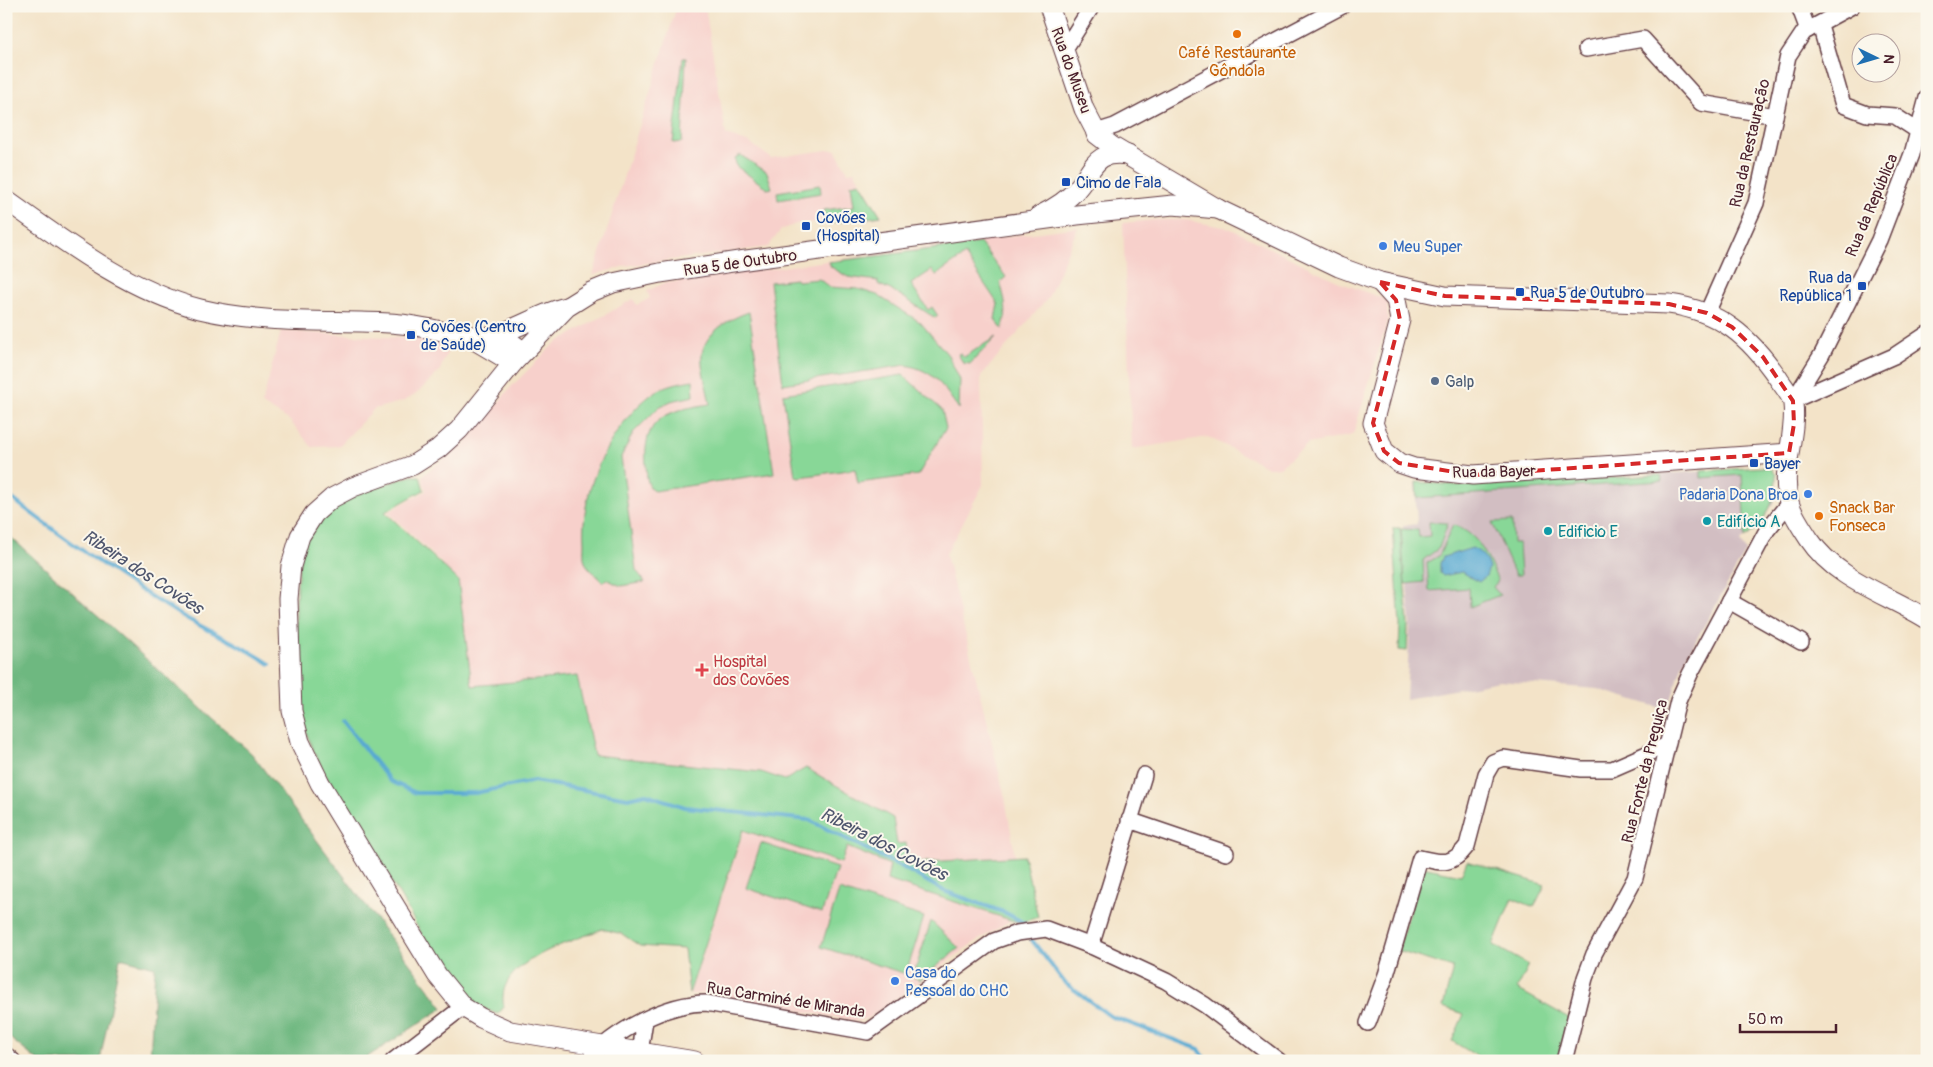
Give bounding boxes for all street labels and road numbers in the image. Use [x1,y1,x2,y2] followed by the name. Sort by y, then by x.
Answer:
[1046,24,1096,116] street label: Rua do Museu
[1725,77,1775,209] street label: Rua da Restauração
[1841,151,1903,260] street label: Rua da República
[682,245,799,281] street label: Rua 5 de Outubro
[1452,461,1536,483] street label: Rua da Bayer
[1617,697,1673,845] street label: Rua Fonte da Preguiça
[705,978,866,1022] street label: Rua Carminé de Miranda

